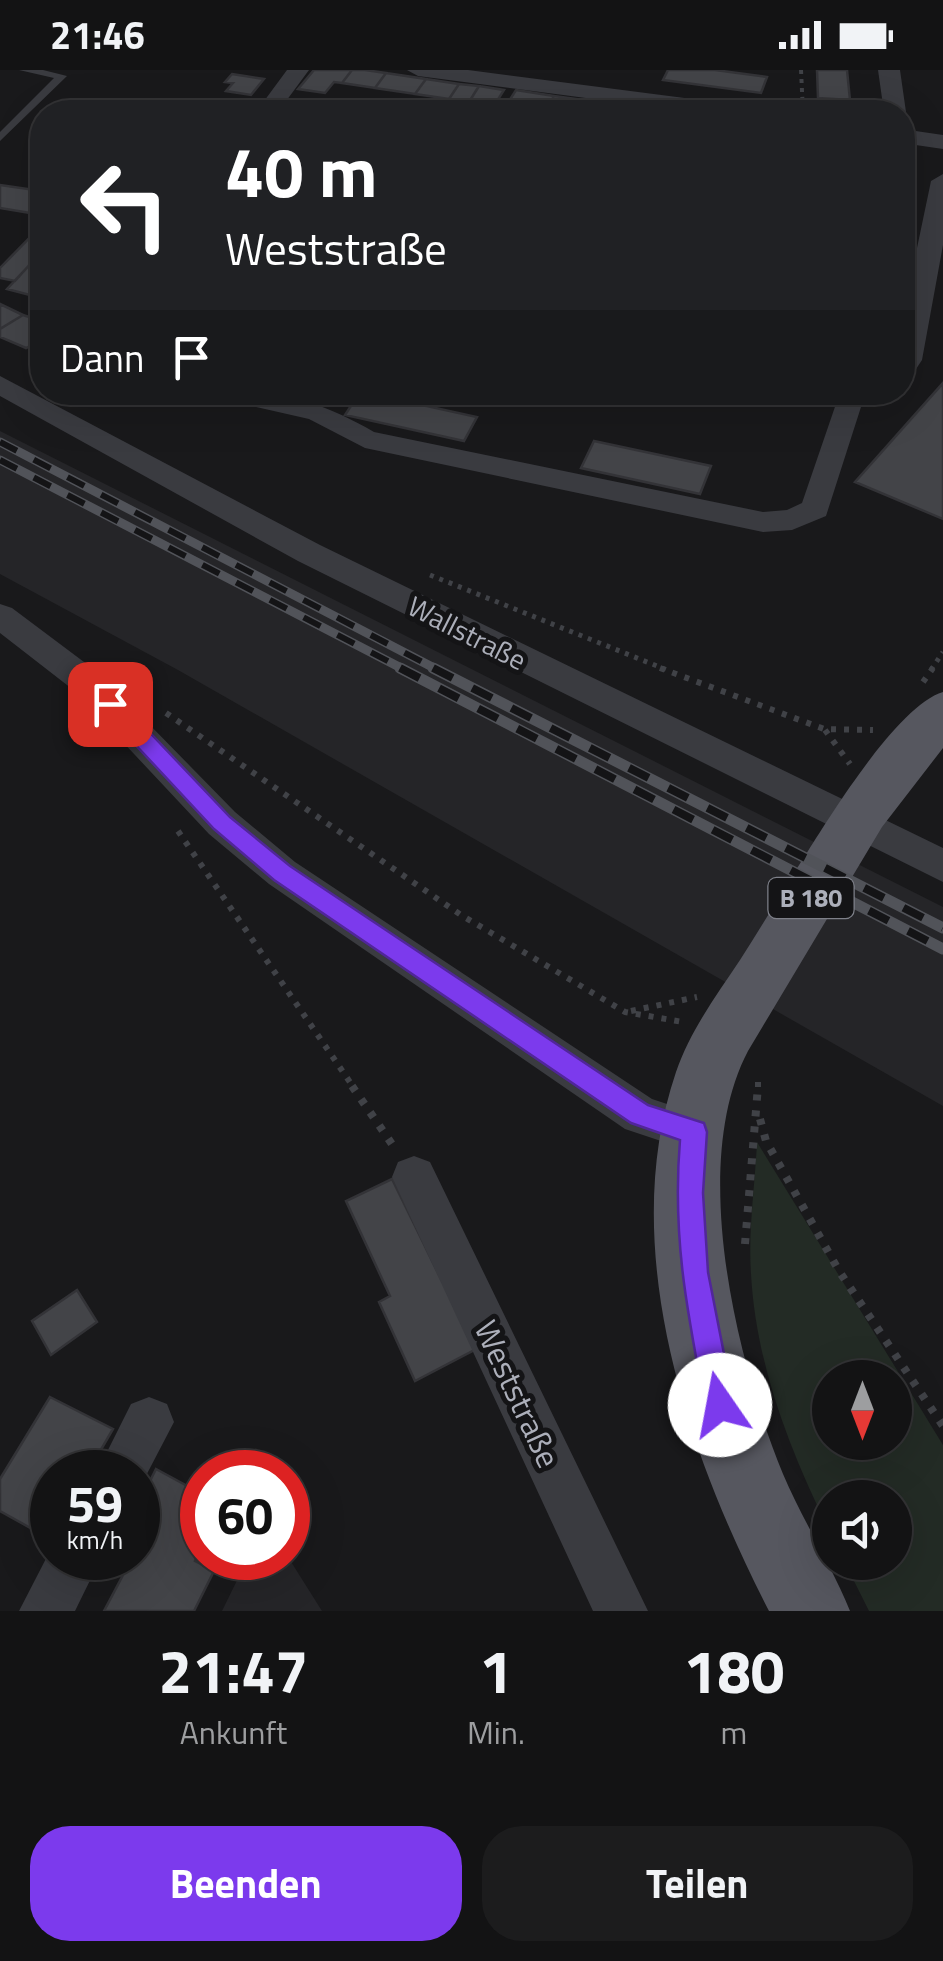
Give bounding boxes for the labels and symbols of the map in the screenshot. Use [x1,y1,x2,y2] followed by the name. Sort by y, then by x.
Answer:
[400,584,534,681] street label: Wallstraße
[68,662,153,747] pin
[768,878,854,918] road number: B 180
[463,1312,573,1475] street label: Weststraße
[668,1353,772,1457] position arrow
[812,1360,912,1460] north arrow
[180,1450,310,1580] speed limit sign: 60

